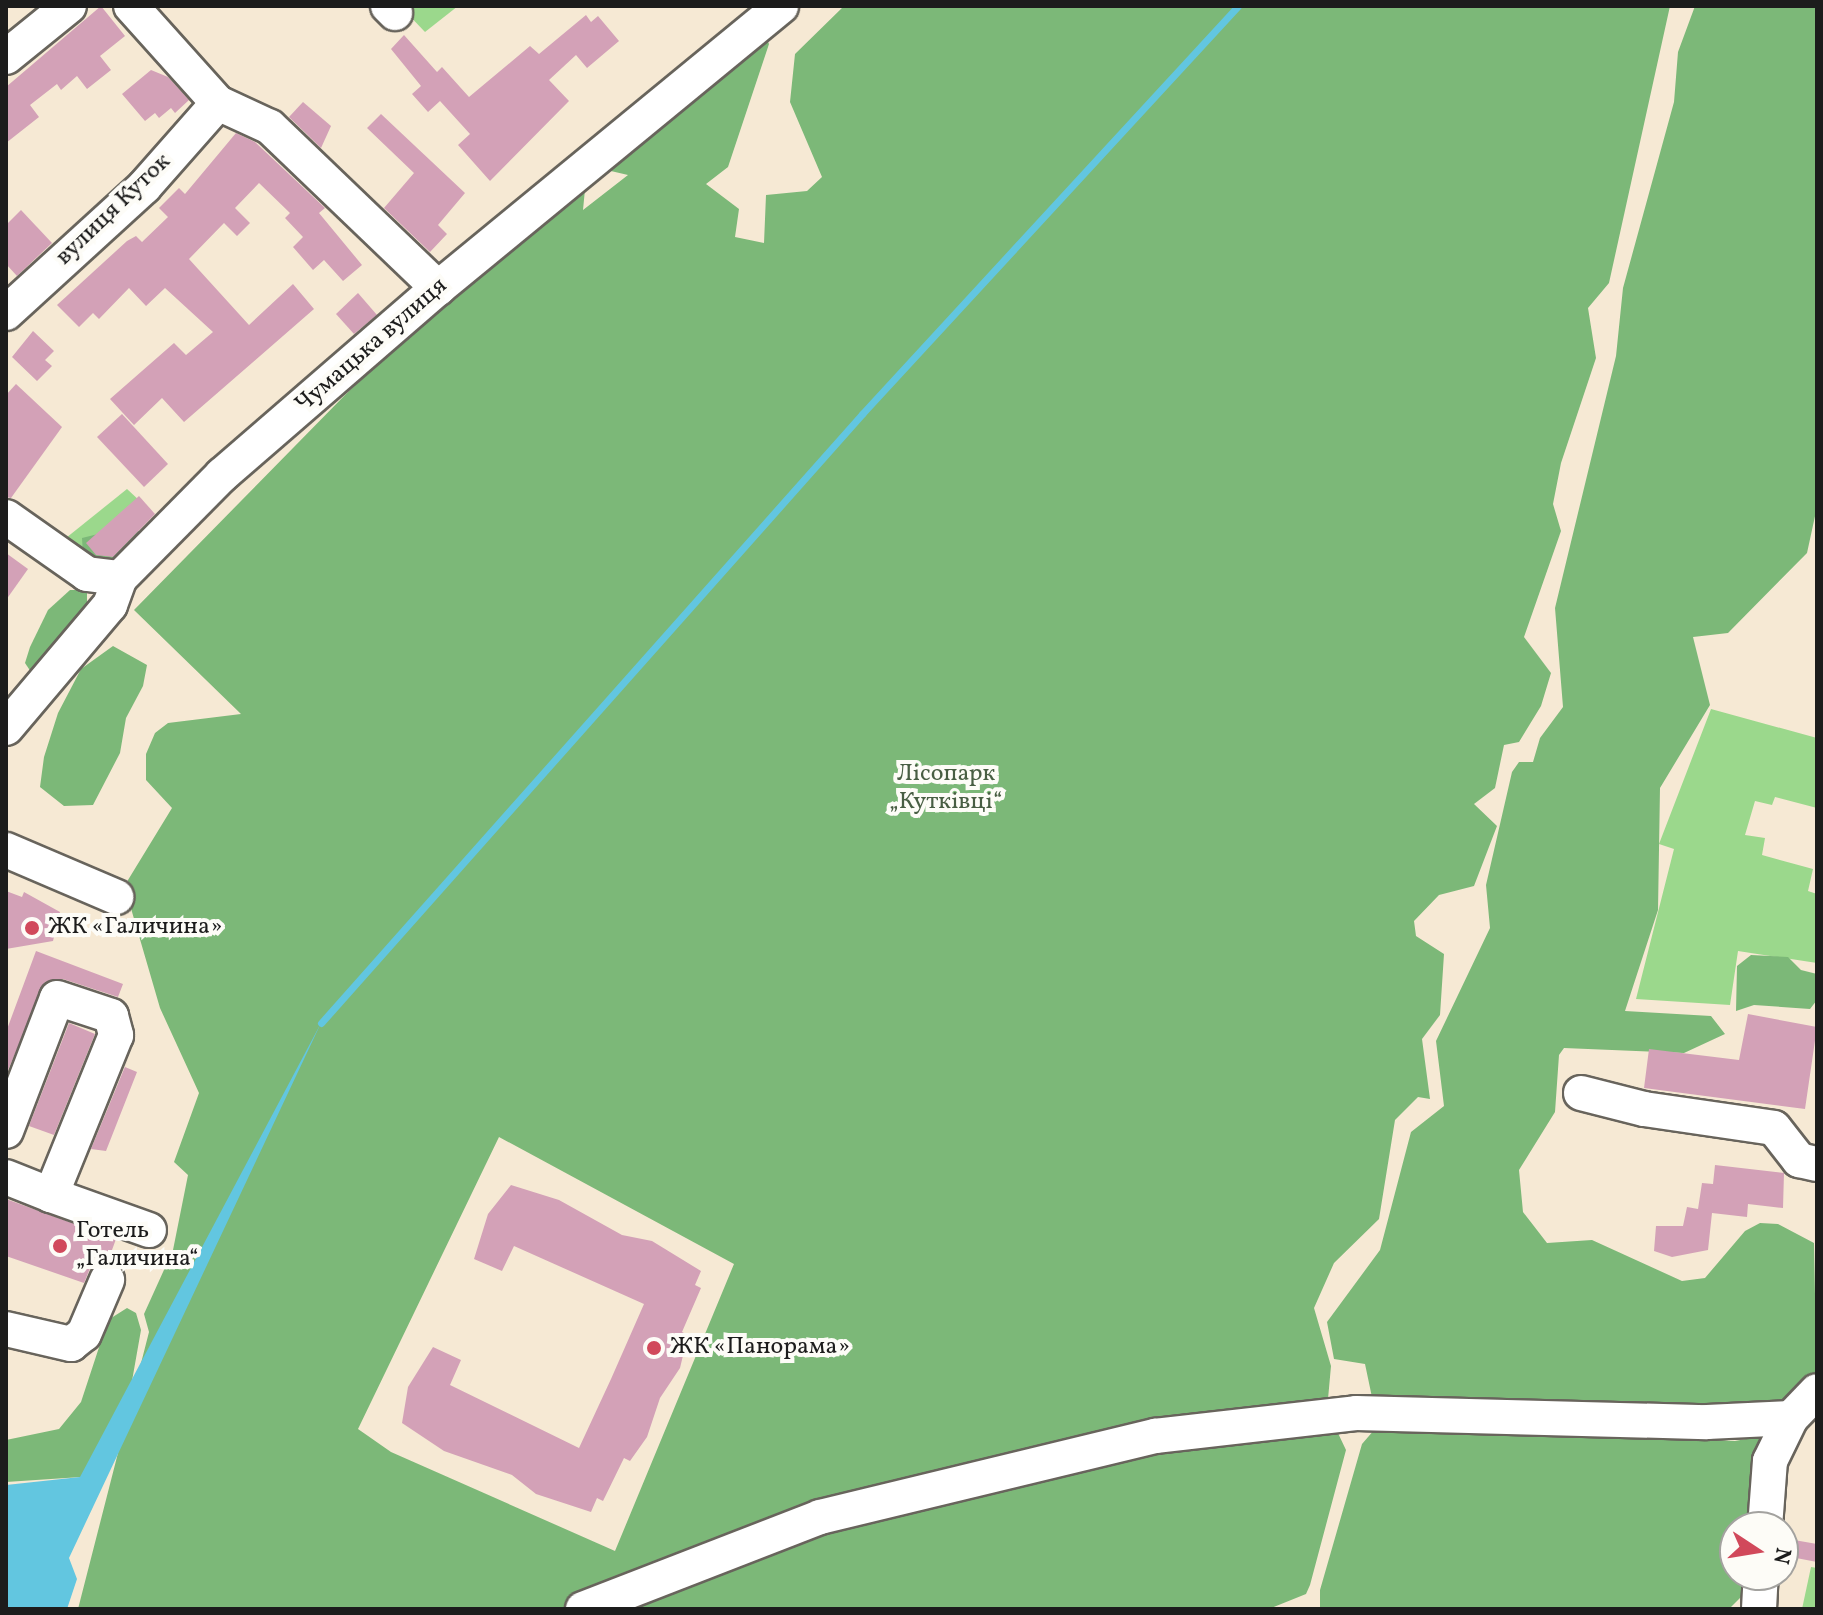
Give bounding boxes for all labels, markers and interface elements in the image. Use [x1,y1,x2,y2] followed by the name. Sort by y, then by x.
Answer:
[51,148,177,272] street label: вулиця Куток
[290,272,454,420] street label: Чумацька вулиця
[889,761,1003,817] park label: Лісопарк „Кутківці“
[48,914,223,942] place label: ЖК «Галичина»
[23,919,41,937] marker: ЖК «Галичина»
[76,1218,199,1274] place label: Готель „Галичина“
[51,1237,69,1255] marker: Готель „Галичина“
[670,1334,850,1362] place label: ЖК «Панорама»
[645,1339,663,1357] marker: ЖК «Панорама»
[1719,1511,1799,1591] north arrow
[1764,1545,1798,1567] text: N

